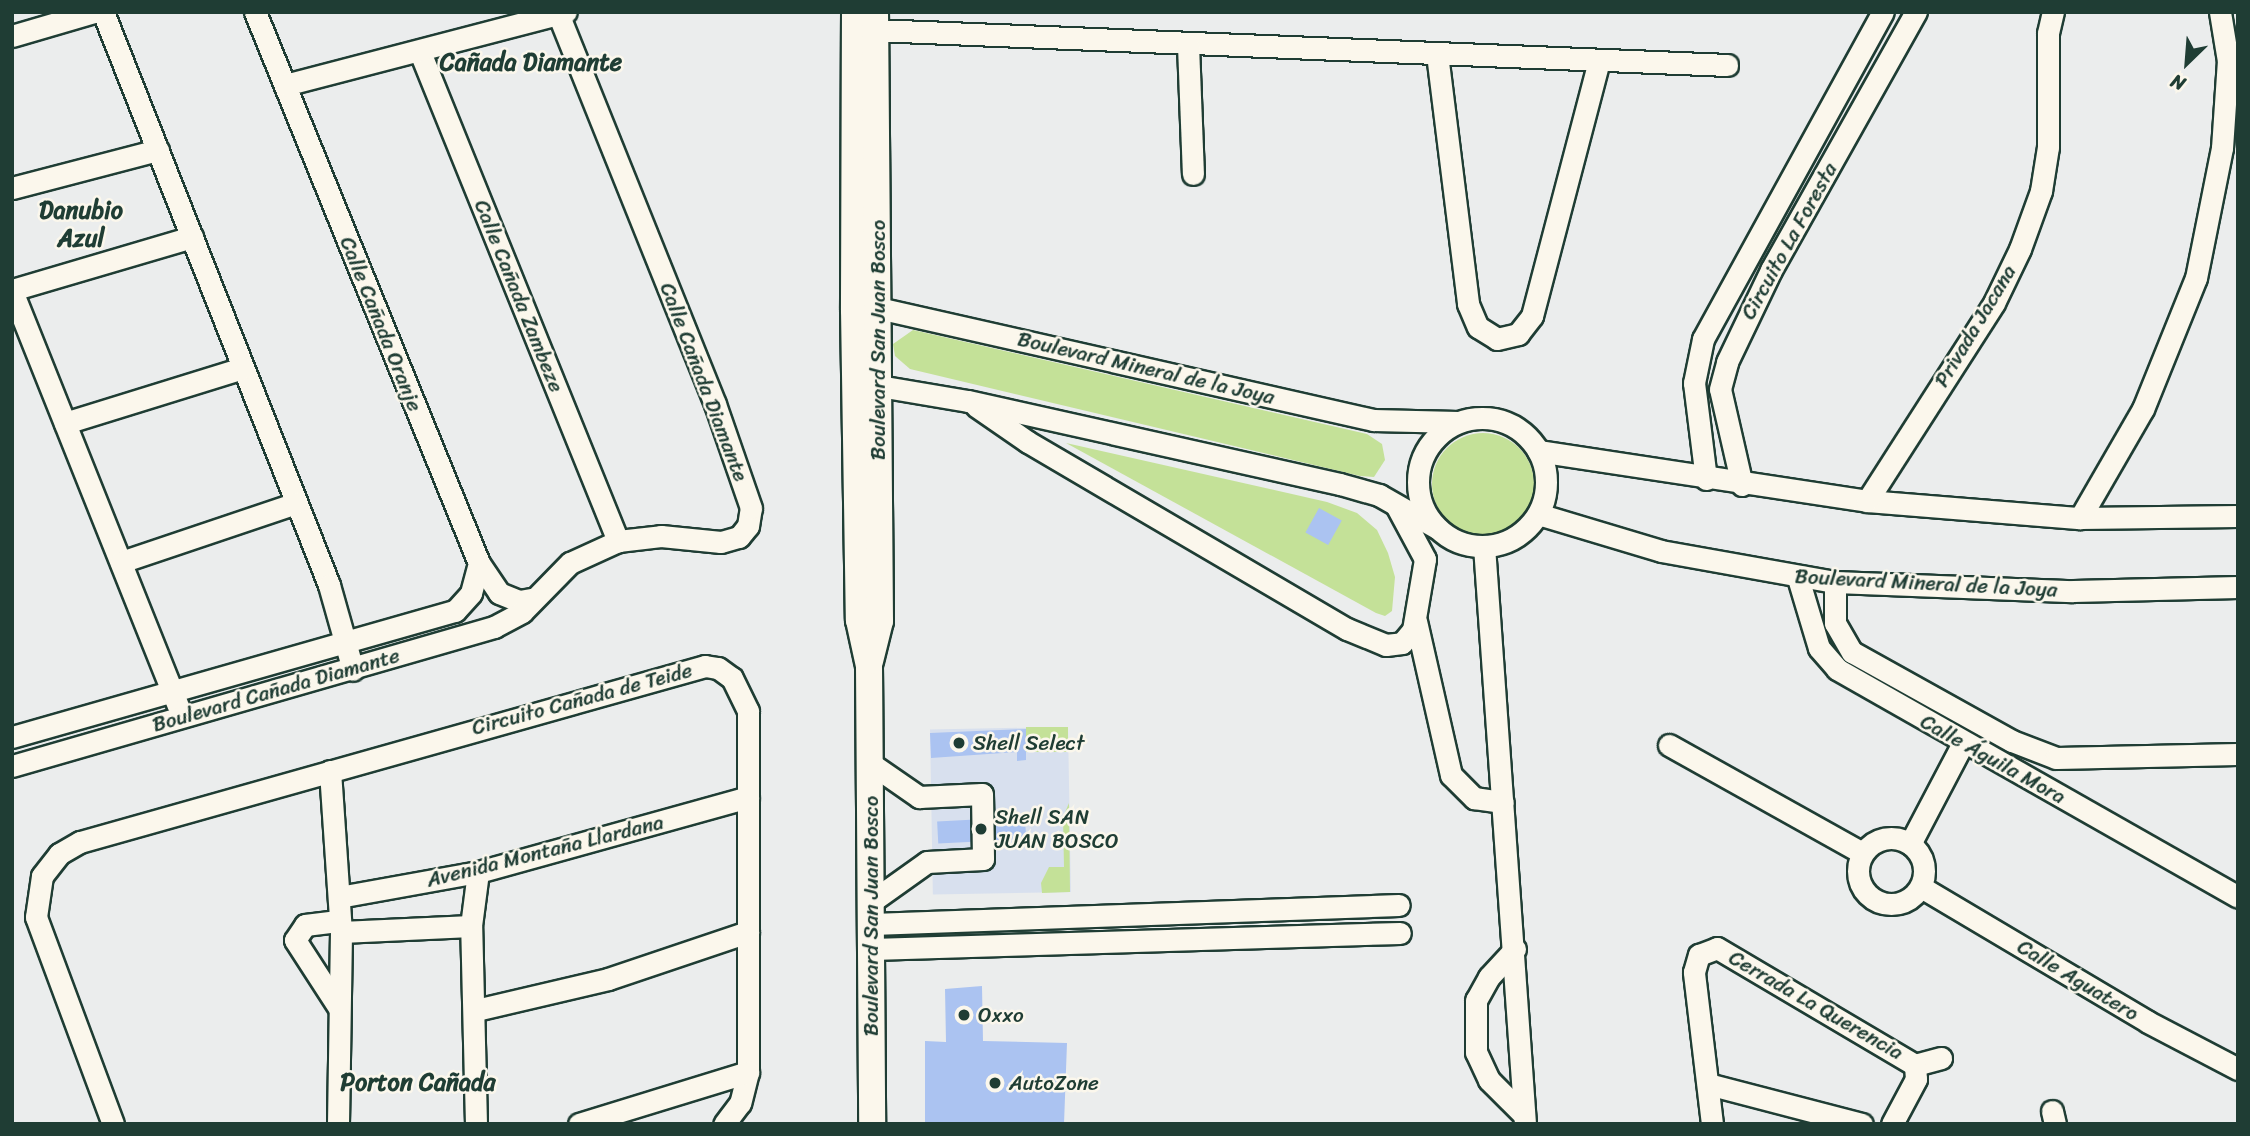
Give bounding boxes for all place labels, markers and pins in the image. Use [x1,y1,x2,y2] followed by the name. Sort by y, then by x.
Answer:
[973,730,1085,756] place label: Shell Select
[951,735,967,751] marker: Shell Select
[995,804,1118,854] place label: Shell SAN JUAN BOSCO
[973,821,989,837] marker: Shell SAN JUAN BOSCO
[978,1002,1024,1028] place label: Oxxo
[956,1007,972,1023] marker: Oxxo
[1009,1070,1099,1096] place label: AutoZone
[987,1075,1003,1091] marker: AutoZone

